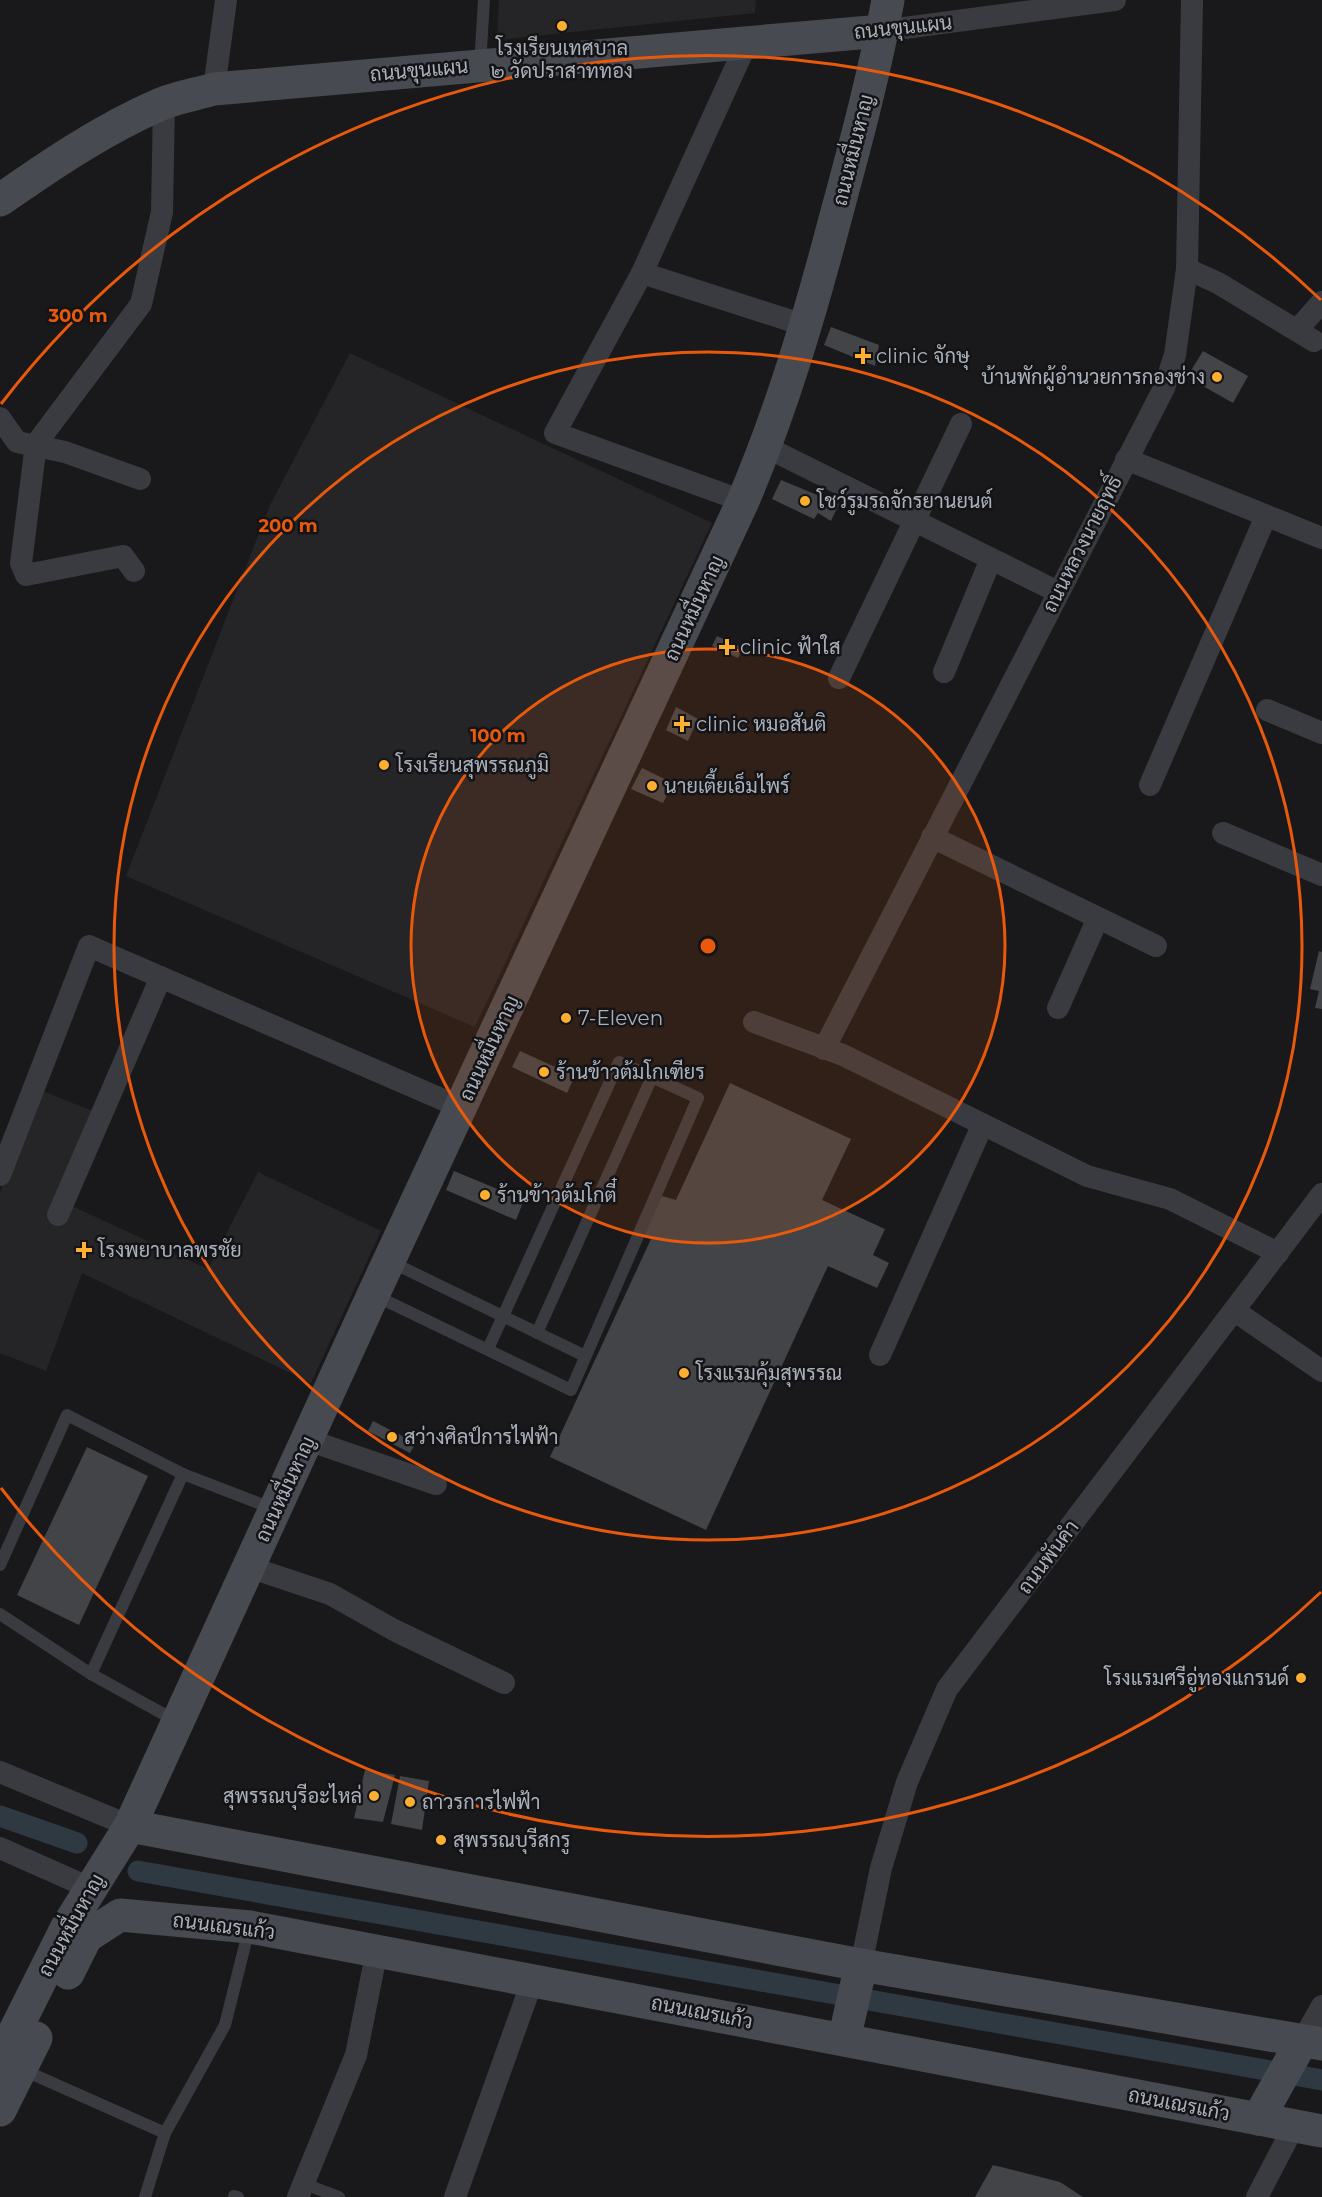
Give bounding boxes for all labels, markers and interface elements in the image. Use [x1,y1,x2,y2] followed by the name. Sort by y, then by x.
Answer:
[853,10,953,46] street label: ถนนขุนแผน
[555,19,569,33] marker: โรงเรียนเทศบาล ๒ วัดปราสาททอง
[491,35,633,83] place label: โรงเรียนเทศบาล ๒ วัดปราสาททอง
[369,54,469,88] street label: ถนนขุนแผน
[823,91,878,208] street label: ถนนหมื่นหาญ
[47,305,108,327] text: 300 m
[876,344,970,370] place label: clinic จักษุ
[854,347,872,365] marker: clinic จักษุ
[981,365,1205,392] place label: บ้านพักผู้อำนวยการกองช่าง
[1210,370,1224,384] marker: บ้านพักผู้อำนวยการกองช่าง
[1032,469,1127,616] street label: ถนนหลวงนายฤทธิ์
[816,487,993,516] place label: โชว์รูมรถจักรยานยนต์
[798,494,812,508] marker: โชว์รูมรถจักรยานยนต์
[258,515,318,537] text: 200 m
[655,549,729,665] street label: ถนนหมื่นหาญ
[740,634,841,659] place label: clinic ฟ้าใส
[718,638,736,656] marker: clinic ฟ้าใส
[696,712,827,736] place label: clinic หมอสันติ
[673,715,691,733] marker: clinic หมอสันติ
[470,725,526,747] text: 100 m
[395,752,549,780] place label: โรงเรียนสุพรรณภูมิ
[377,758,391,772] marker: โรงเรียนสุพรรณภูมิ
[664,768,790,798] place label: นายเตี้ยเอ็มไพร์
[645,779,659,793] marker: นายเตี้ยเอ็มไพร์
[698,936,718,956] centre of rings
[450,989,524,1105] street label: ถนนหมื่นหาญ
[578,1006,663,1030] place label: 7-Eleven
[559,1011,573,1025] marker: 7-Eleven
[556,1059,705,1084] place label: ร้านข้าวต้มโกเฑียร
[537,1065,551,1079] marker: ร้านข้าวต้มโกเฑียร
[497,1177,617,1207] place label: ร้านข้าวต้มโกตี๋
[478,1188,492,1202] marker: ร้านข้าวต้มโกตี๋
[97,1237,242,1262] place label: โรงพยาบาลพรชัย
[75,1241,93,1259] marker: โรงพยาบาลพรชัย
[695,1360,842,1387] place label: โรงแรมคุ้มสุพรรณ
[677,1366,691,1380] marker: โรงแรมคุ้มสุพรรณ
[404,1424,559,1449] place label: สว่างศิลป์การไฟฟ้า
[246,1430,320,1546] street label: ถนนหมื่นหาญ
[385,1430,399,1444] marker: สว่างศิลป์การไฟฟ้า
[1013,1515,1083,1599] street label: ถนนพันคำ
[1103,1664,1289,1693] place label: โรงแรมศรีอู่ทองแกรนด์
[1294,1671,1308,1685] marker: โรงแรมศรีอู่ทองแกรนด์
[223,1783,362,1810] place label: สุพรรณบุรีอะไหล่
[367,1789,381,1803] marker: สุพรรณบุรีอะไหล่
[422,1789,540,1814] place label: ถาวรการไฟฟ้า
[403,1795,417,1809] marker: ถาวรการไฟฟ้า
[453,1827,570,1855] place label: สุพรรณบุรีสกรู
[434,1833,448,1847] marker: สุพรรณบุรีสกรู
[29,1867,109,1981] street label: ถนนหมื่นหาญ
[171,1908,277,1944] street label: ถนนเณรแก้ว
[649,1990,755,2034] street label: ถนนเณรแก้ว
[1126,2082,1232,2126] street label: ถนนเณรแก้ว

